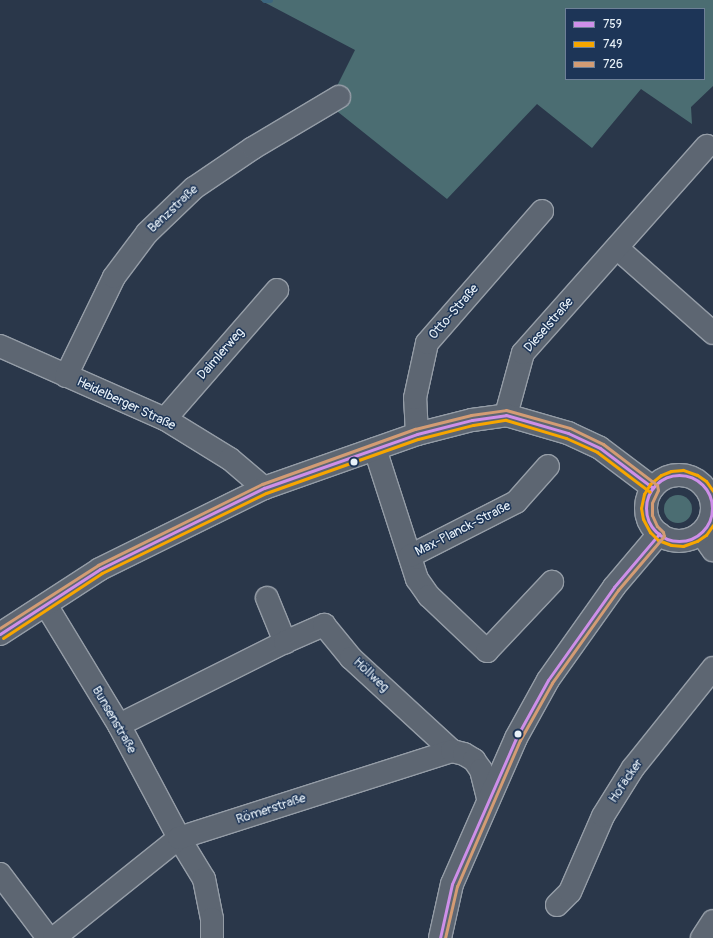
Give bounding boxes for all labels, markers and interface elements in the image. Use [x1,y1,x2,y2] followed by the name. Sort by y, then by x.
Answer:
[565,8,705,80] legend
[603,17,622,32] text: 759
[603,37,623,52] text: 749
[603,57,623,72] text: 726
[145,182,201,236] street label: Benzstraße
[426,281,482,343] street label: Otto-Straße
[521,294,577,356] street label: Dieselstraße
[194,325,248,383] street label: Daimlerweg
[74,374,178,434] street label: Heidelberger Straße
[349,457,359,467] unlabelled marker
[413,498,513,560] street label: Max-Planck-Straße
[350,655,392,695] street label: Höllweg
[88,684,140,756] street label: Bunsenstraße
[513,729,523,739] unlabelled marker
[606,756,646,806] street label: Hofäcker
[234,790,308,828] street label: Römerstraße

